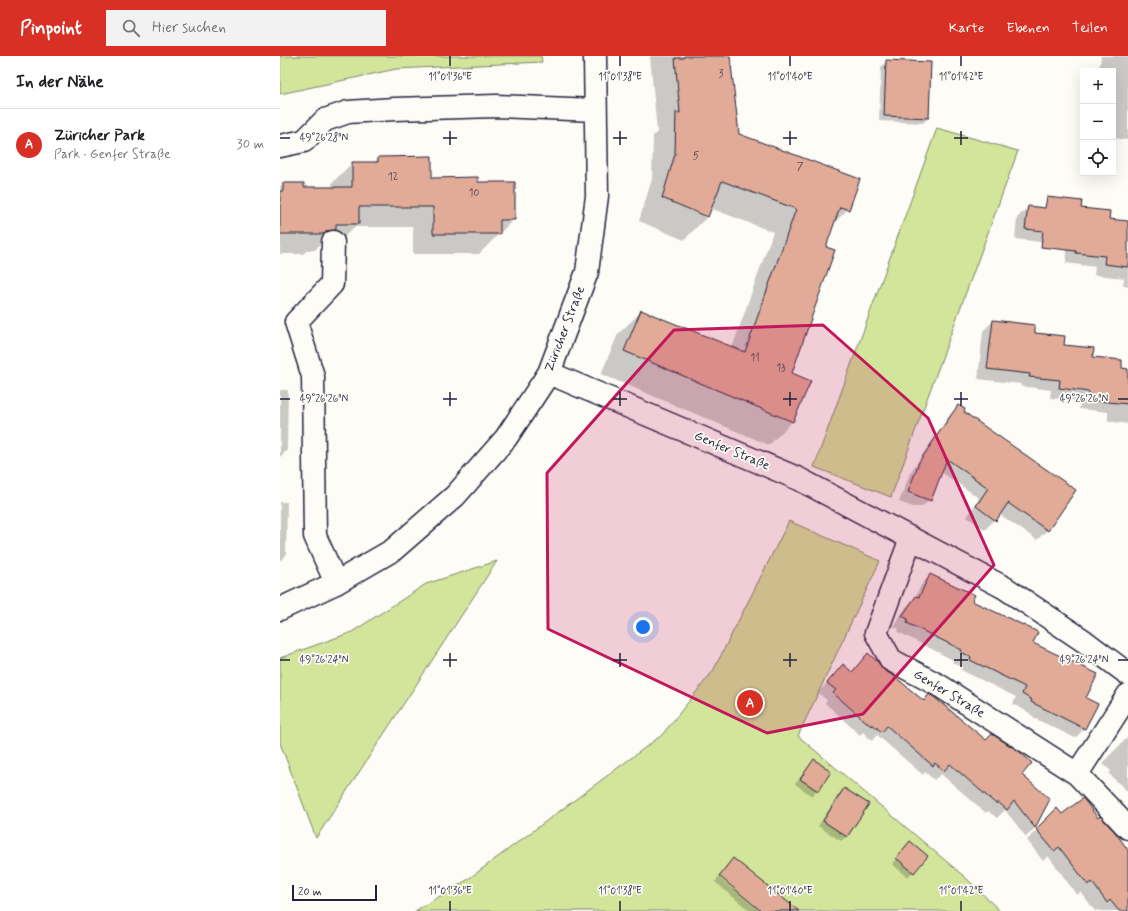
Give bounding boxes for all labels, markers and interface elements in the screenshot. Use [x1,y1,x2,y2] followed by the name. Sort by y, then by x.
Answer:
[106,10,386,46] search box
[20,16,82,41] text: Pinpoint
[120,17,142,39] icon: search
[152,18,226,38] text: Hier suchen
[949,19,984,37] text: Karte
[1006,19,1050,37] text: Ebenen
[1072,19,1108,37] text: Teilen
[719,67,724,81] house number: 3
[1080,68,1116,176] map controls
[1080,68,1116,104] button: +
[428,70,472,84] text: 11°01'36"E
[598,70,642,84] text: 11°01'38"E
[767,70,813,84] text: 11°01'40"E
[939,70,984,84] text: 11°01'42"E
[16,71,104,93] text: In der Nähe
[1080,104,1116,140] button: −
[54,126,145,146] text: Züricher Park
[300,131,349,145] text: 49°26'28"N
[25,136,33,153] text: A
[237,136,264,153] text: 30 m
[1080,140,1116,176] button: locate
[54,146,170,163] text: Park · Genfer Straße
[693,149,700,163] house number: 5
[797,160,804,174] house number: 7
[388,170,399,184] house number: 12
[468,186,480,200] house number: 10
[541,284,589,374] street label: Züricher Straße
[750,351,760,365] house number: 11
[776,361,786,375] house number: 13
[300,392,349,406] text: 49°26'26"N
[1060,392,1109,406] text: 49°26'26"N
[692,427,772,475] street label: Genfer Straße
[633,617,653,637] your location
[300,653,349,667] text: 49°26'24"N
[1060,653,1109,667] text: 49°26'24"N
[910,666,988,722] street label: Genfer Straße
[737,688,763,718] pin: A
[292,883,377,902] scale bar
[428,884,472,898] text: 11°01'36"E
[598,884,642,898] text: 11°01'38"E
[767,884,813,898] text: 11°01'40"E
[939,884,984,898] text: 11°01'42"E
[298,885,321,899] text: 20 m

